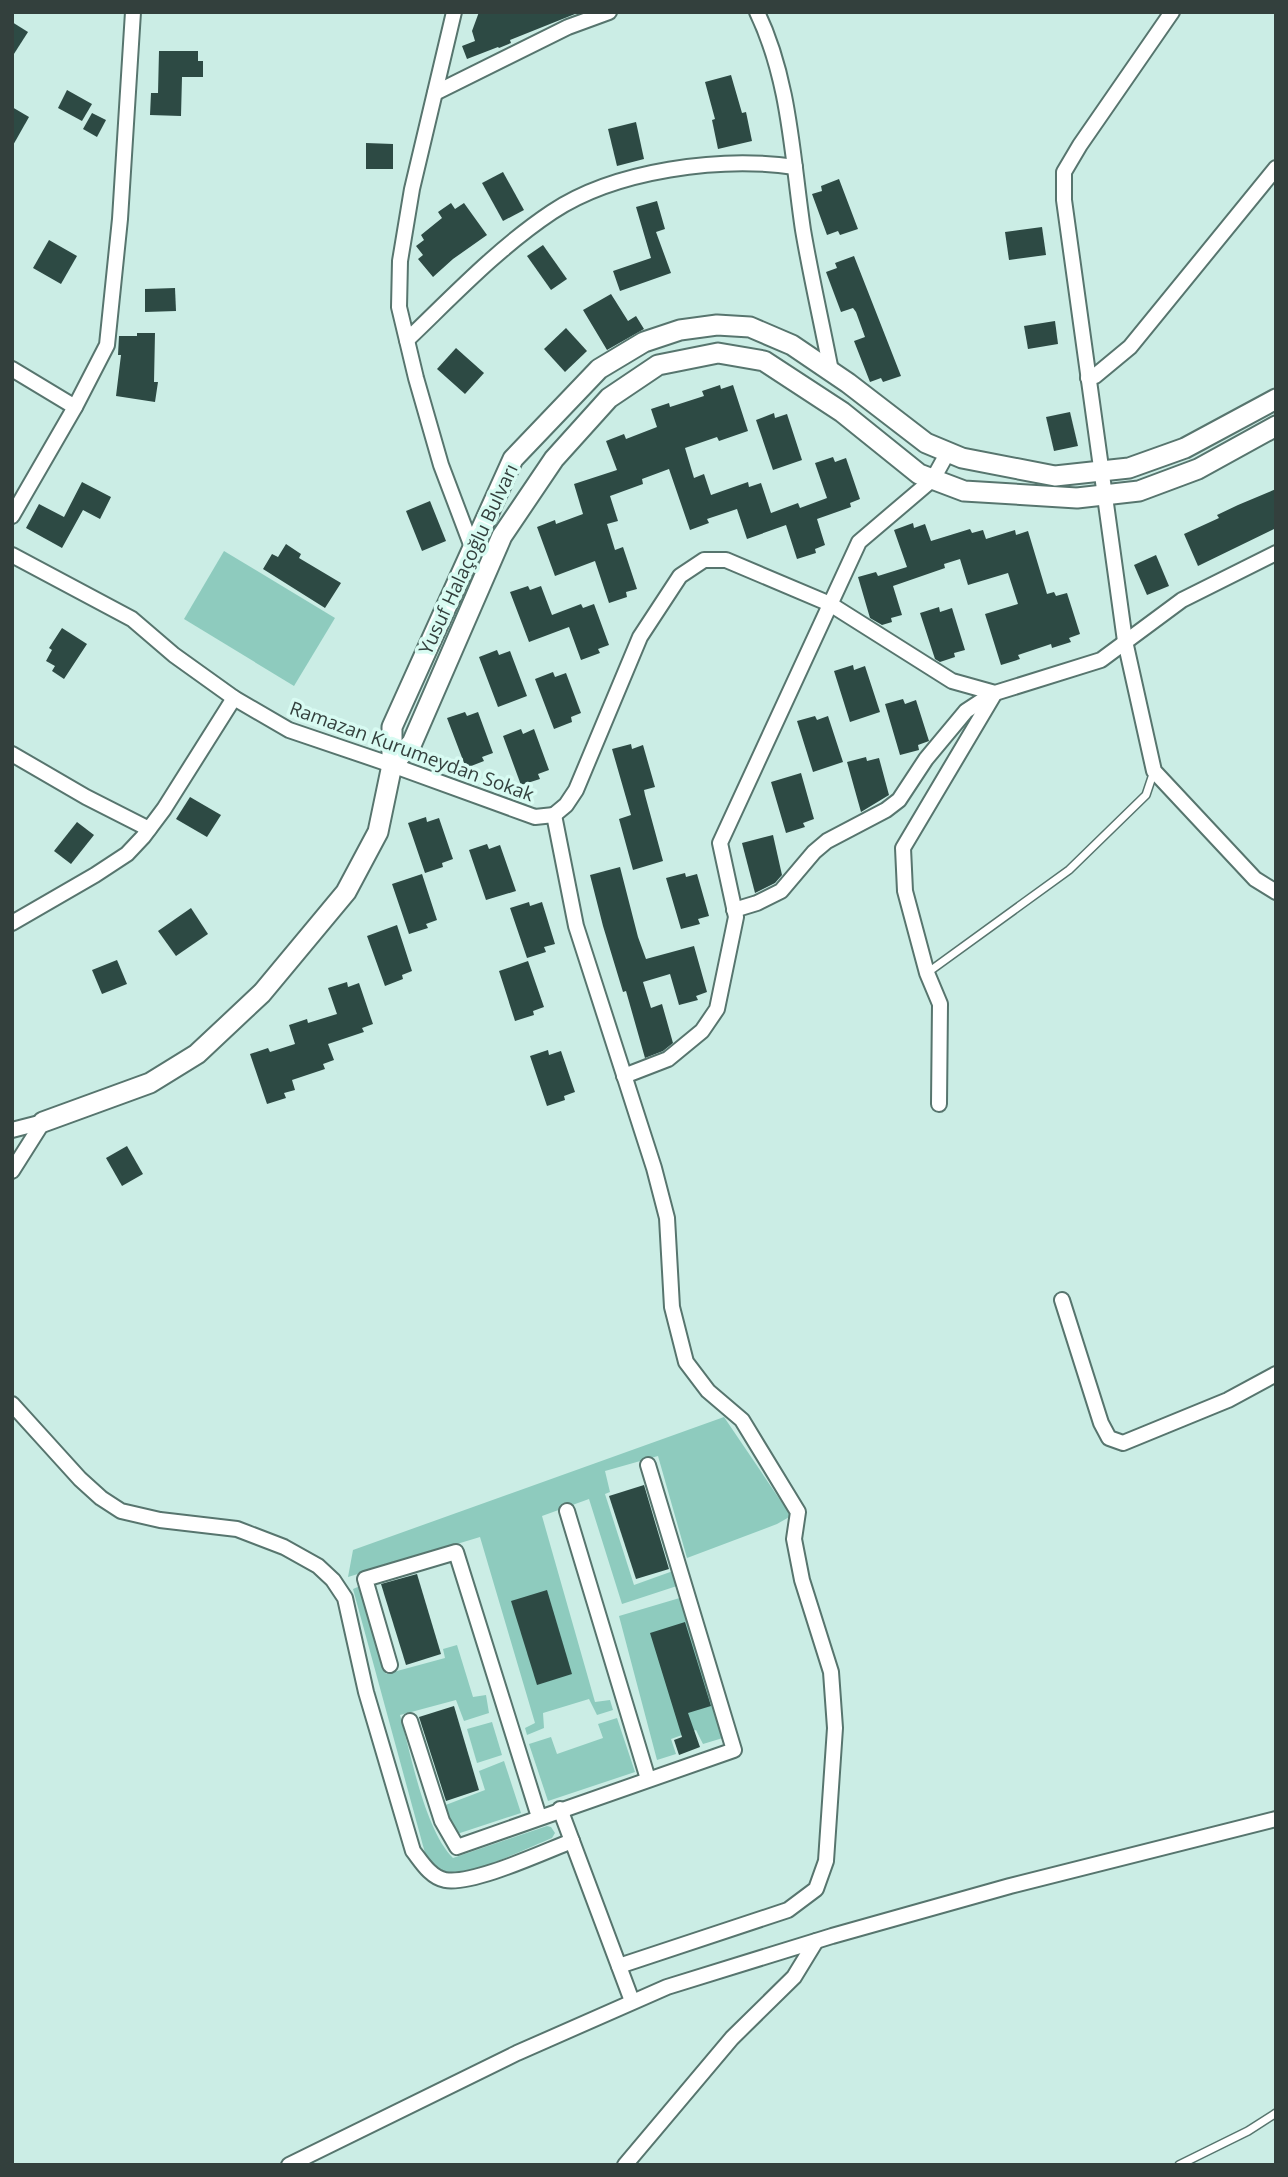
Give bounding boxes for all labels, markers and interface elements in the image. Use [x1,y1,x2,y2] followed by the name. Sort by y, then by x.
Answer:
[412,459,524,659] street label: Yusuf Halaçoğlu Bulvarı
[286,695,538,807] street label: Ramazan Kurumeydan Sokak

